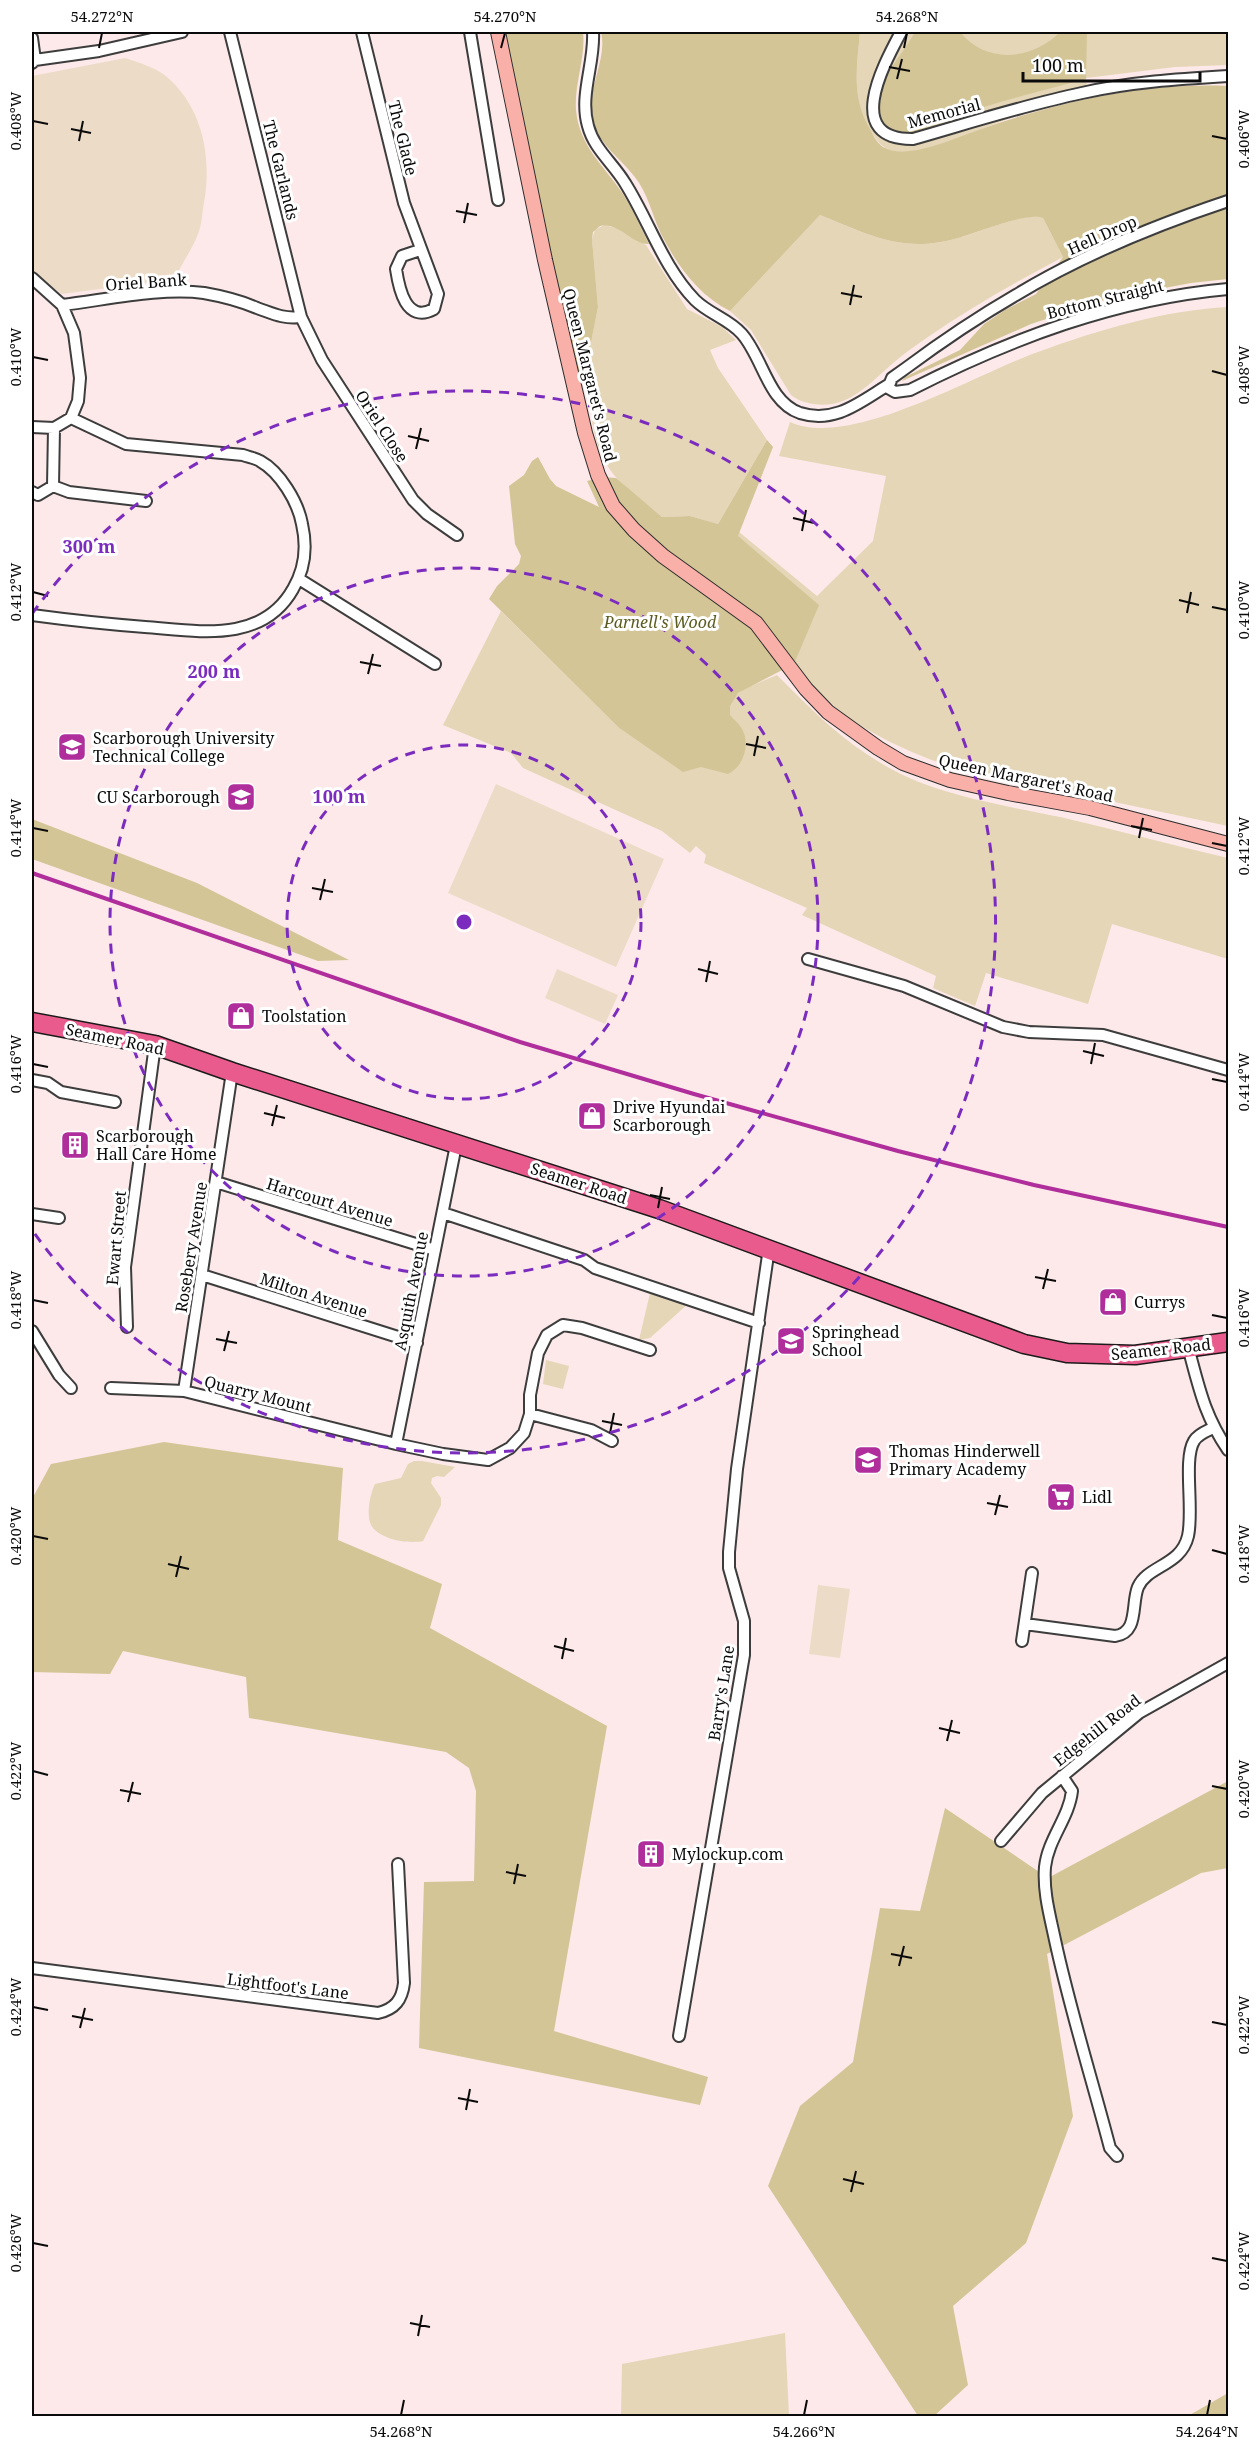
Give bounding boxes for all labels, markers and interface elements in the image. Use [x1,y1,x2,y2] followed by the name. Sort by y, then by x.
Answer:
[70,6,134,26] text: 54.272°N
[473,6,537,26] text: 54.270°N
[875,6,939,26] text: 54.268°N
[1023,45,1200,83] scale bar
[1032,53,1084,77] text: 100 m
[5,91,25,151] text: 0.408°W
[905,93,983,133] street label: Memorial
[383,98,423,178] street label: The Glade
[1233,109,1253,169] text: 0.406°W
[258,118,304,222] street label: The Garlands
[1064,210,1140,260] street label: Hell Drop
[105,268,188,296] street label: Oriel Bank
[1044,274,1166,324] street label: Bottom Straight
[558,286,622,464] street label: Queen Margaret's Road
[5,327,25,387] text: 0.410°W
[1233,345,1253,405] text: 0.408°W
[350,386,414,466] street label: Oriel Close
[63,534,116,558] text: 300 m
[5,562,25,622] text: 0.412°W
[1233,580,1253,640] text: 0.410°W
[603,611,717,633] park label: Parnell's Wood
[188,659,241,683] text: 200 m
[93,727,275,767] place label: Scarborough University Technical College
[56,731,88,763] school or university icon: Scarborough University Technical College
[937,749,1116,807] street label: Queen Margaret's Road
[225,781,257,813] school or university icon: CU Scarborough
[313,784,366,808] text: 100 m
[97,786,220,808] place label: CU Scarborough
[5,798,25,858] text: 0.414°W
[1233,816,1253,876] text: 0.412°W
[454,912,474,932] centre of rings
[225,1000,257,1032] shop icon: Toolstation
[262,1005,347,1027] place label: Toolstation
[64,1018,166,1060] street label: Seamer Road
[5,1034,25,1094] text: 0.416°W
[1233,1052,1253,1112] text: 0.414°W
[613,1096,725,1136] place label: Drive Hyundai Scarborough
[576,1100,608,1132] shop icon: Drive Hyundai Scarborough
[96,1125,216,1165] place label: Scarborough Hall Care Home
[59,1129,91,1161] building icon: Scarborough Hall Care Home
[528,1157,630,1209] street label: Seamer Road
[264,1172,396,1232] street label: Harcourt Avenue
[170,1180,212,1314] street label: Rosebery Avenue
[101,1190,131,1286] street label: Ewart Street
[389,1230,433,1352] street label: Asquith Avenue
[258,1267,370,1323] street label: Milton Avenue
[5,1270,25,1330] text: 0.418°W
[1097,1286,1129,1318] shop icon: Currys
[1233,1288,1253,1348] text: 0.416°W
[1134,1291,1185,1313] place label: Currys
[812,1321,900,1361] place label: Springhead School
[775,1325,807,1357] school or university icon: Springhead School
[1110,1333,1212,1365] street label: Seamer Road
[202,1370,314,1418] street label: Quarry Mount
[889,1440,1040,1480] place label: Thomas Hinderwell Primary Academy
[852,1444,884,1476] school or university icon: Thomas Hinderwell Primary Academy
[1045,1481,1077,1513] supermarket icon: Lidl
[1082,1486,1112,1508] place label: Lidl
[5,1506,25,1566] text: 0.420°W
[1233,1524,1253,1584] text: 0.418°W
[703,1644,739,1742] street label: Barry's Lane
[1049,1689,1145,1771] street label: Edgehill Road
[5,1741,25,1801] text: 0.422°W
[1233,1759,1253,1819] text: 0.420°W
[635,1838,667,1870] building icon: Mylockup.com
[672,1843,784,1865] place label: Mylockup.com
[226,1968,350,2004] street label: Lightfoot's Lane
[5,1977,25,2037] text: 0.424°W
[1233,1995,1253,2055] text: 0.422°W
[5,2213,25,2273] text: 0.426°W
[1233,2231,1253,2291] text: 0.424°W
[369,2421,433,2441] text: 54.268°N
[772,2421,836,2441] text: 54.266°N
[1175,2421,1239,2441] text: 54.264°N

